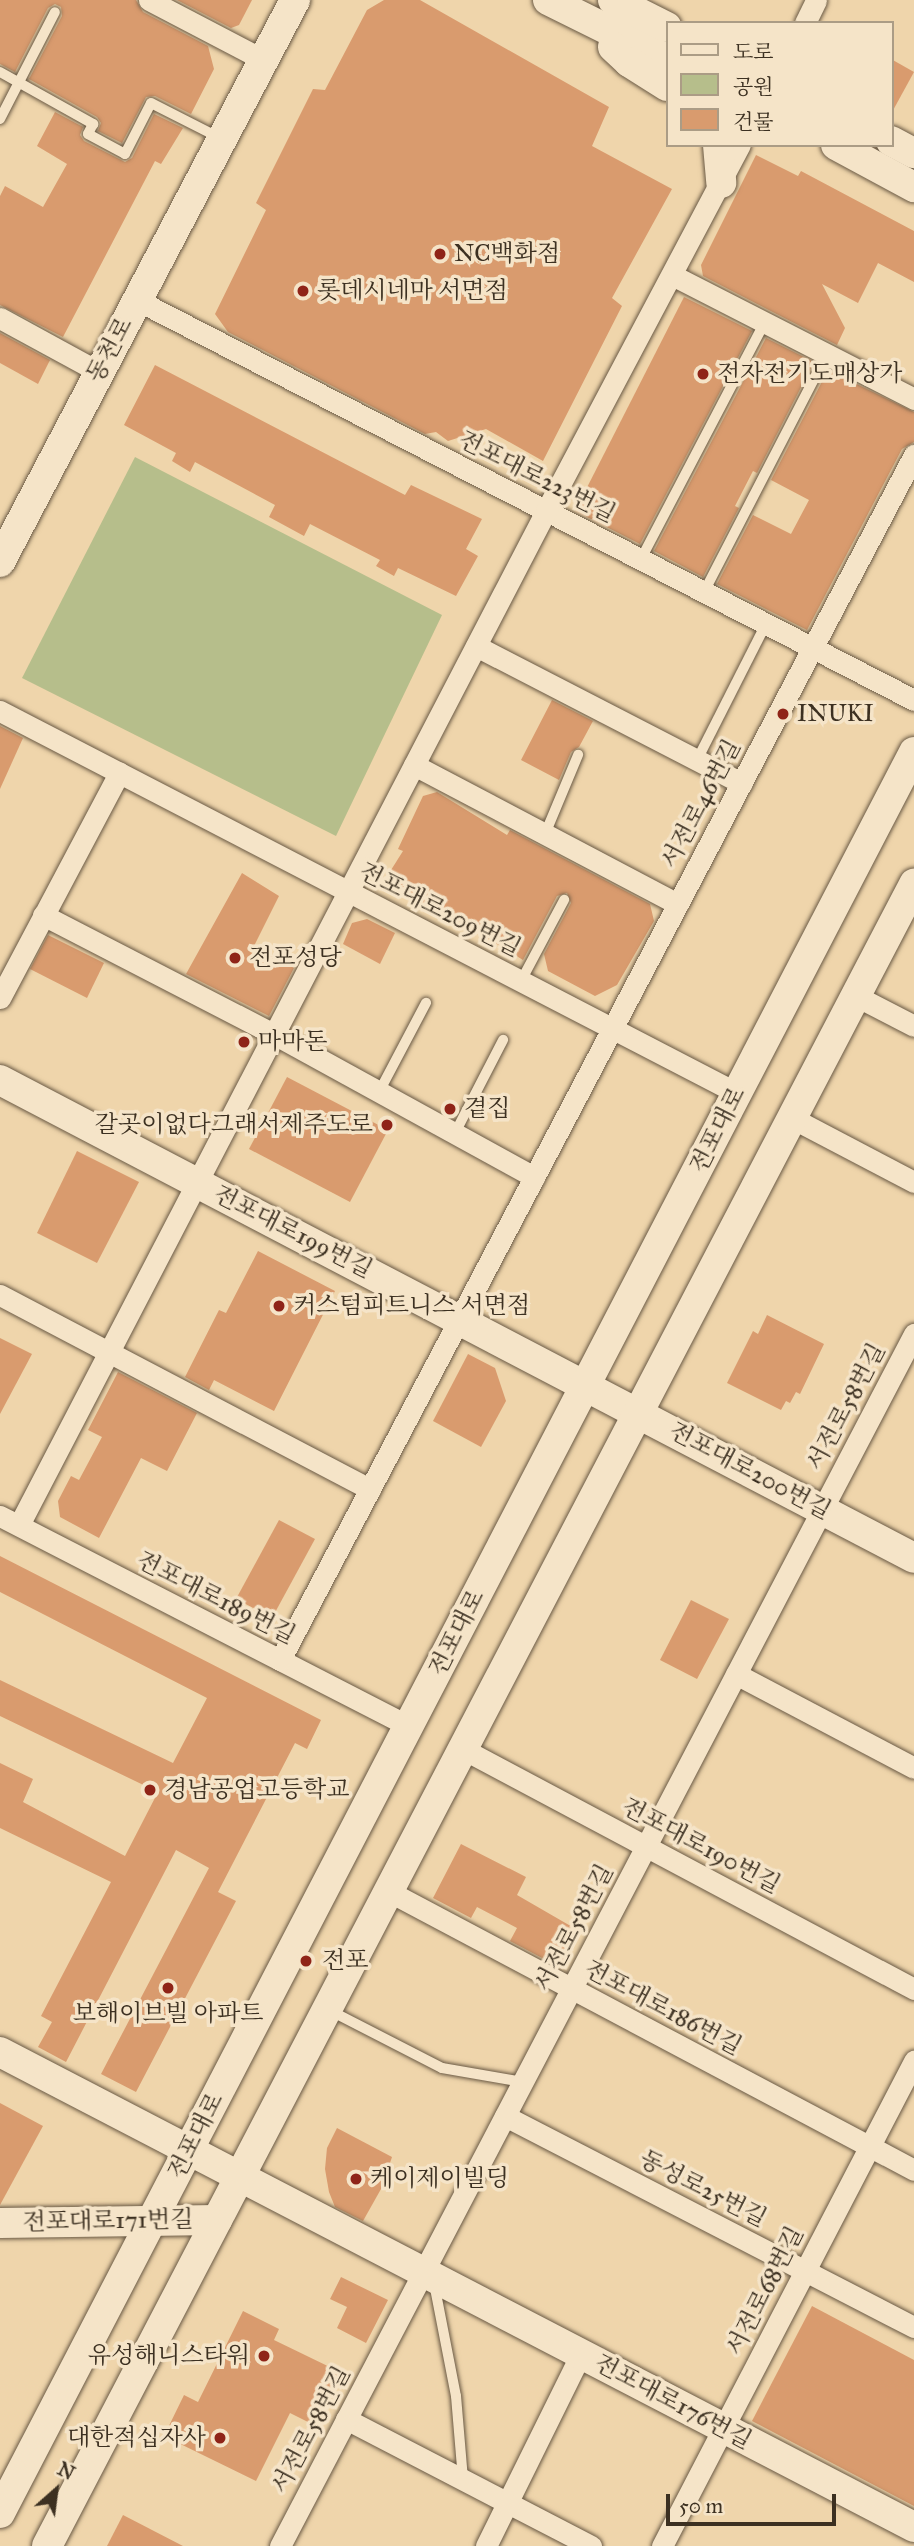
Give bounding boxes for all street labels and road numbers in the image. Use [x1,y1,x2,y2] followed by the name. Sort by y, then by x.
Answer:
[81,313,139,387] street label: 동천로
[454,425,620,529] street label: 전포대로223번길
[655,735,747,873] street label: 서전로46번길
[354,857,526,963] street label: 전포대로209번길
[684,1082,752,1178] street label: 전포대로
[209,1180,377,1284] street label: 전포대로199번길
[800,1339,892,1475] street label: 서전로58번길
[664,1416,836,1526] street label: 전포대로200번길
[132,1546,300,1650] street label: 전포대로189번길
[423,1585,491,1681] street label: 전포대로
[617,1792,785,1900] street label: 전포대로190번길
[528,1860,620,1996] street label: 서전로58번길
[580,1955,746,2061] street label: 전포대로186번길
[162,2088,230,2184] street label: 전포대로
[635,2145,771,2233] street label: 동성로25번길
[22,2205,194,2237] street label: 전포대로171번길
[720,2222,810,2360] street label: 서전로68번길
[590,2349,756,2455] street label: 전포대로176번길
[265,2362,357,2498] street label: 서전로58번길

